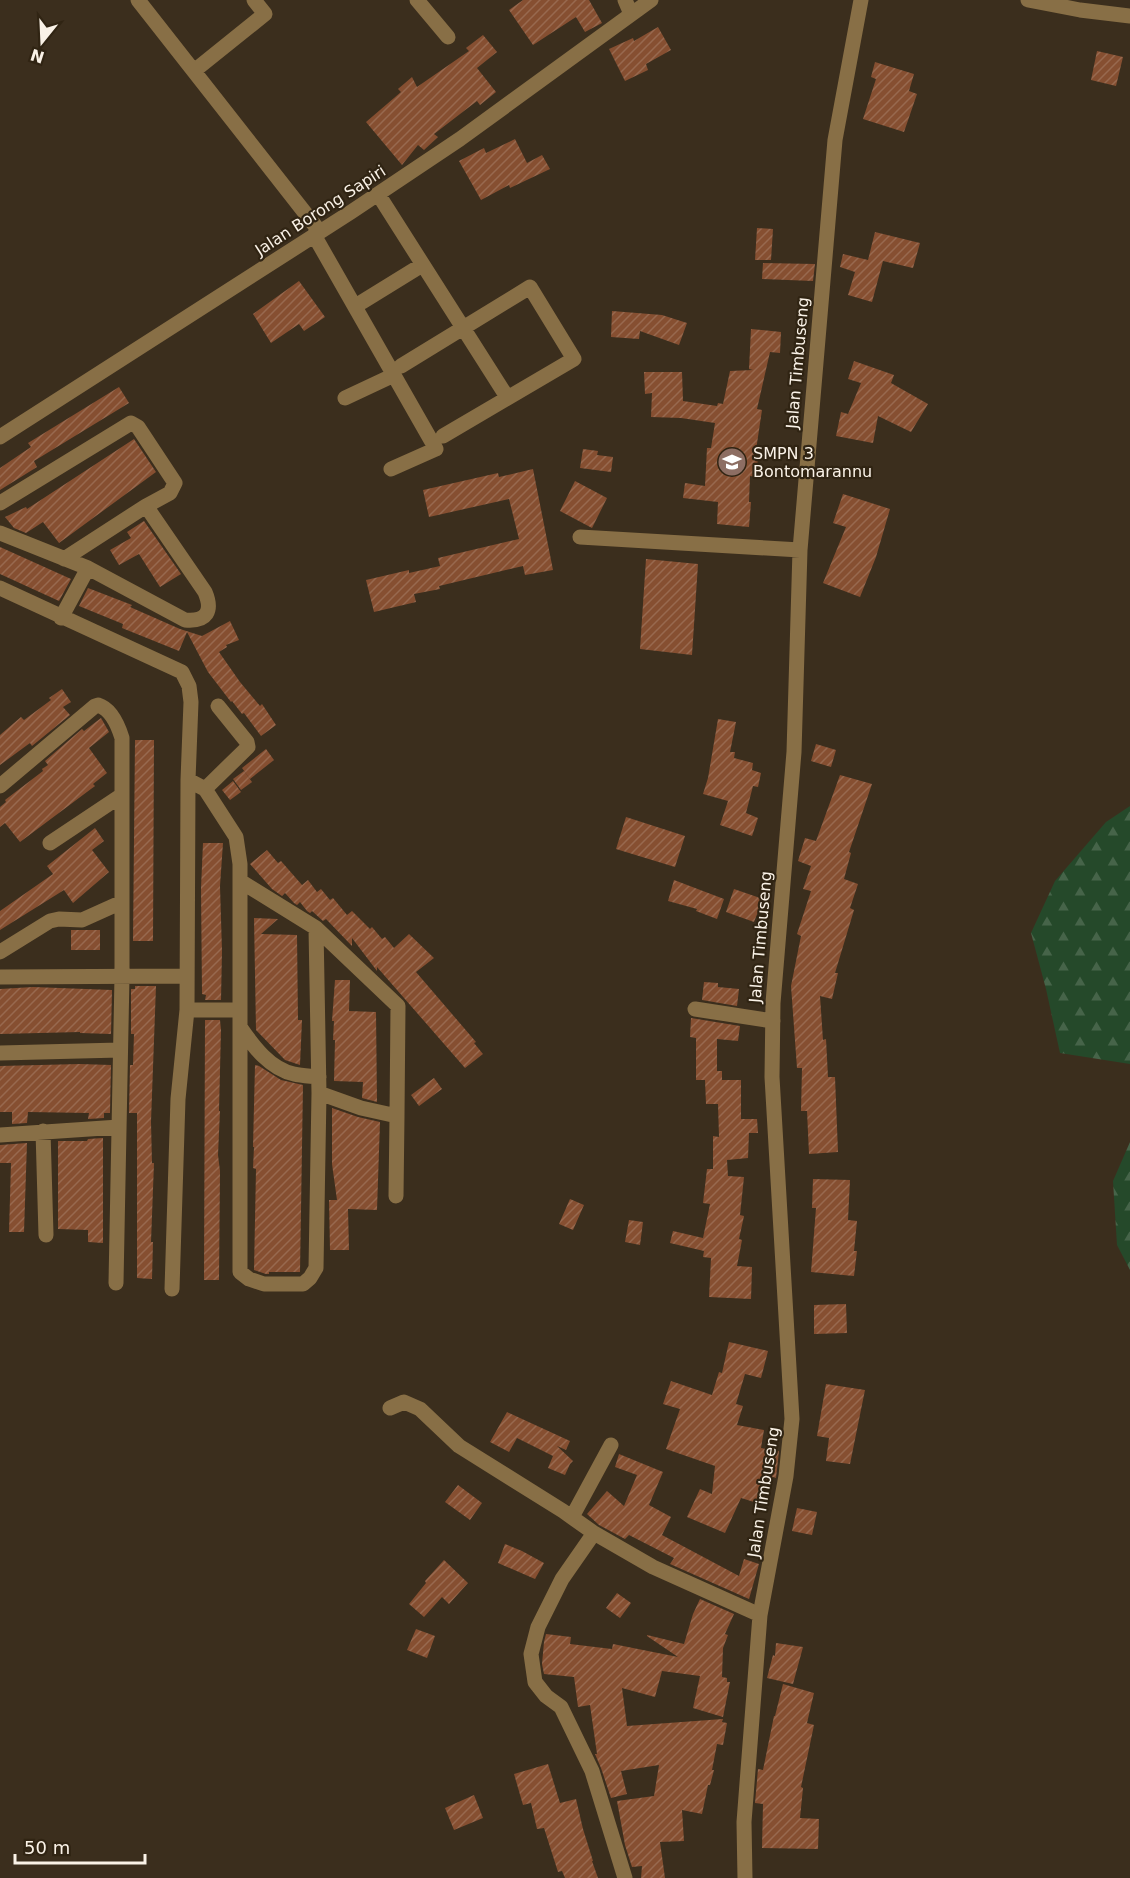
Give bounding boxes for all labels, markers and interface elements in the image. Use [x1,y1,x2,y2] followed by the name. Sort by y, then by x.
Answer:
[12,12,72,72] north arrow
[28,45,47,67] text: N
[251,161,389,260] street label: Jalan Borong Sapiri
[782,296,813,431] street label: Jalan Timbuseng
[753,444,872,481] place label: SMPN 3 Bontomarannu
[716,446,748,478] school or university icon: SMPN 3 Bontomarannu
[745,870,776,1005] street label: Jalan Timbuseng
[744,1425,783,1560] street label: Jalan Timbuseng
[15,1827,146,1865] scale bar
[24,1837,70,1858] text: 50 m

